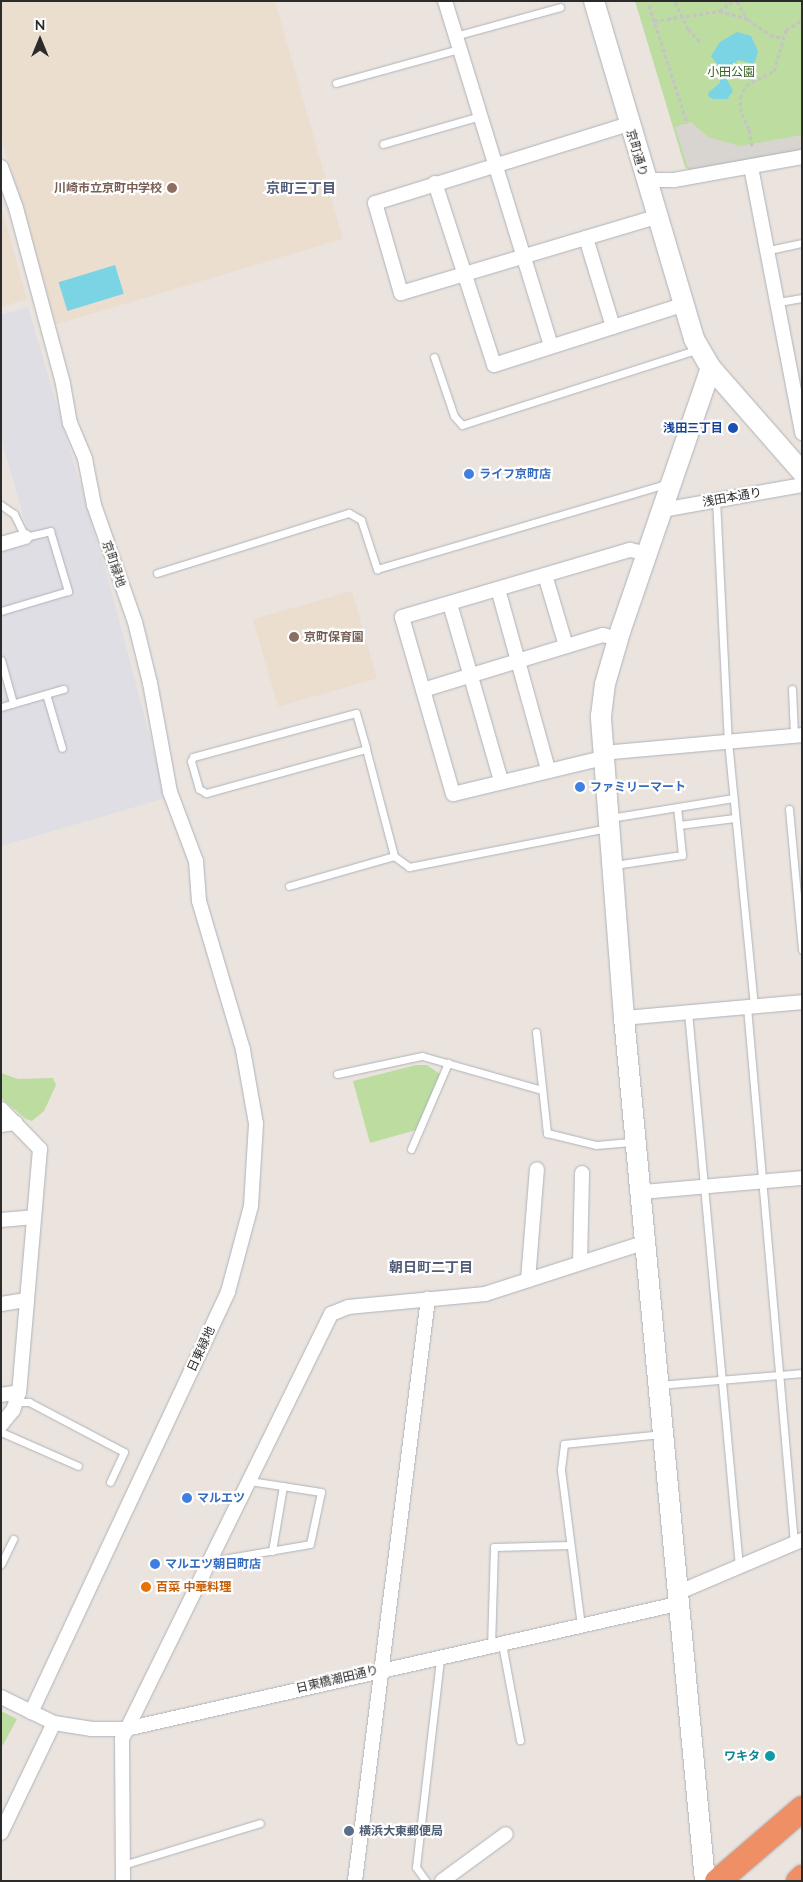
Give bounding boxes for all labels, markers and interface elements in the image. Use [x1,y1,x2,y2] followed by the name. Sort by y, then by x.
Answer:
[15,15,65,65] north arrow
[35,16,45,34] text: N
[707,65,755,79] park label: 小田公園
[623,128,651,178] street label: 京町通り
[266,180,336,196] district label: 京町三丁目
[54,181,162,195] place label: 川崎市立京町中学校
[166,182,178,194] marker: 川崎市立京町中学校
[663,421,723,435] place label: 浅田三丁目
[727,422,739,434] marker: 浅田三丁目
[479,467,551,481] place label: ライフ京町店
[463,468,475,480] marker: ライフ京町店
[701,485,763,509] street label: 浅田本通り
[99,539,129,589] street label: 京町緑地
[304,630,364,644] place label: 京町保育園
[288,631,300,643] marker: 京町保育園
[590,780,686,794] place label: ファミリーマート
[574,781,586,793] marker: ファミリーマート
[389,1259,473,1275] district label: 朝日町二丁目
[184,1324,218,1374] street label: 日東緑地
[197,1491,245,1505] place label: マルエツ
[181,1492,193,1504] marker: マルエツ
[165,1557,261,1571] place label: マルエツ朝日町店
[149,1558,161,1570] marker: マルエツ朝日町店
[156,1580,231,1594] place label: 百菜 中華料理
[140,1581,152,1593] marker: 百菜 中華料理
[294,1663,380,1695] street label: 日東橋潮田通り
[724,1749,760,1763] place label: ワキタ
[764,1750,776,1762] marker: ワキタ
[359,1824,443,1838] place label: 横浜大東郵便局
[343,1825,355,1837] marker: 横浜大東郵便局

